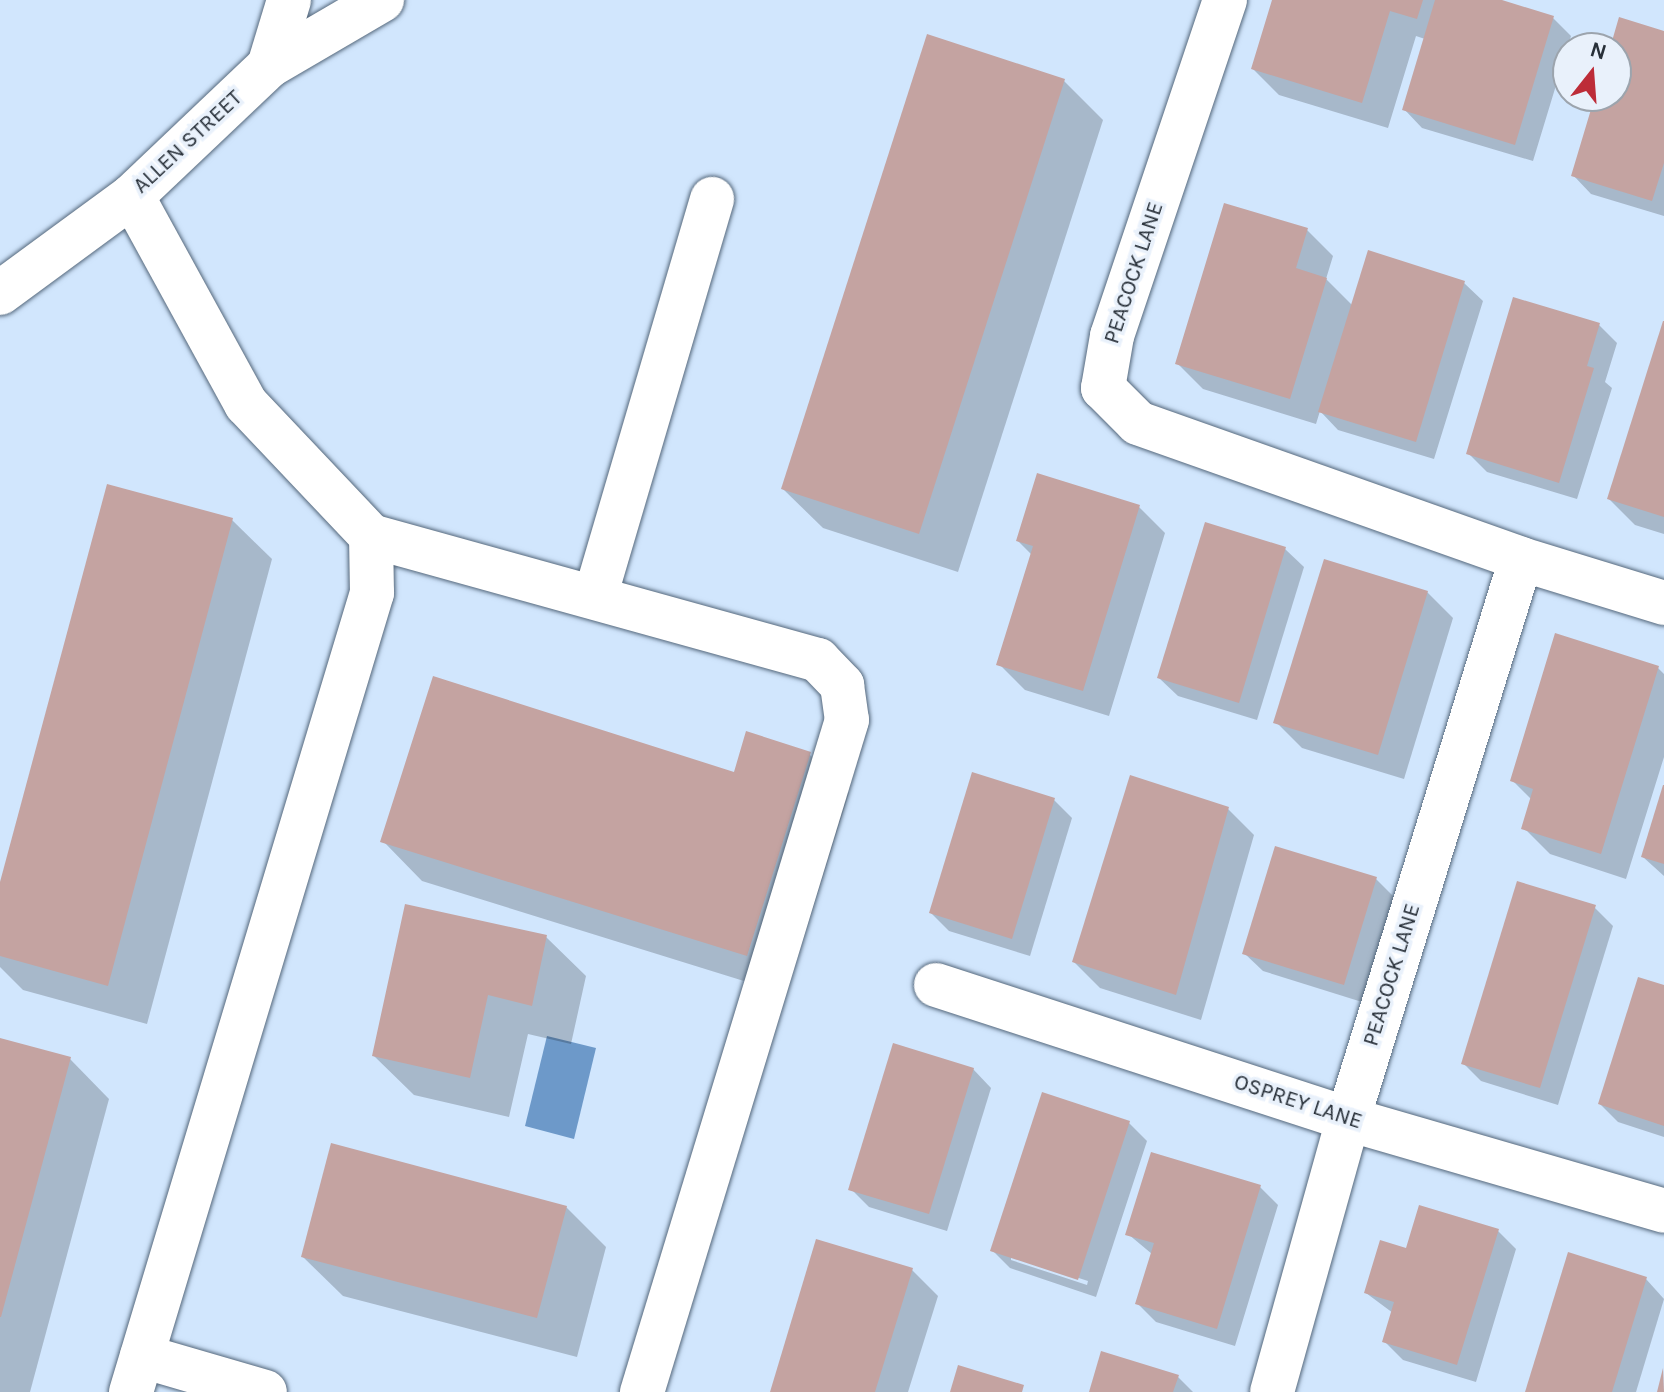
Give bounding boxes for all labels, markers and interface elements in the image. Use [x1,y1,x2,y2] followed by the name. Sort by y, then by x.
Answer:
[1552,32,1632,112] north arrow
[1587,36,1610,66] text: N
[128,85,248,199] street label: ALLEN STREET
[1099,199,1169,347] street label: PEACOCK LANE
[1358,901,1426,1049] street label: PEACOCK LANE
[1231,1069,1365,1135] street label: OSPREY LANE

